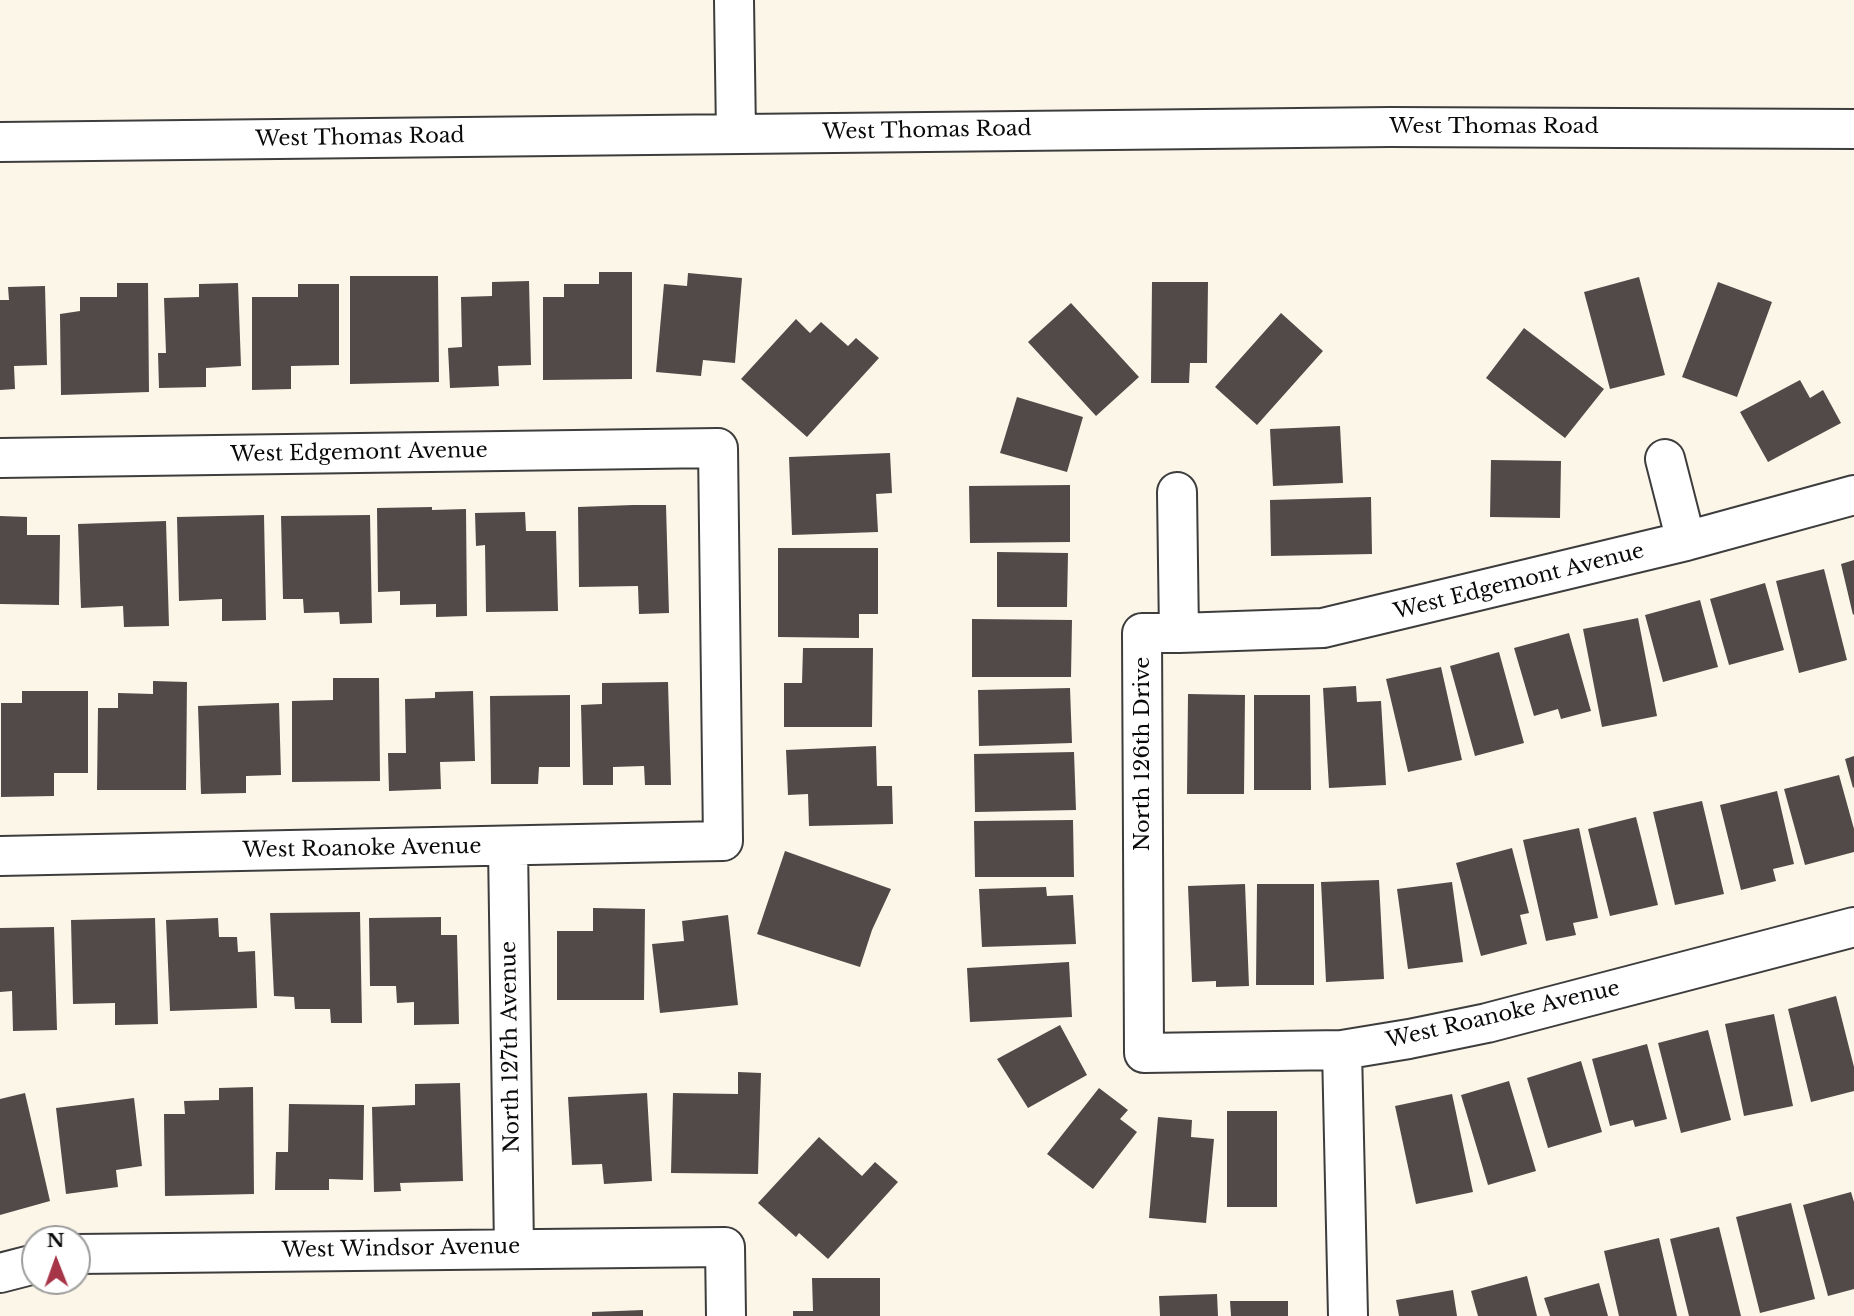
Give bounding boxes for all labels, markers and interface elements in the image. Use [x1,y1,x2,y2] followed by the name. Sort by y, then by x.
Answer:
[1389,114,1599,140] street label: West Thomas Road
[822,117,1032,145] street label: West Thomas Road
[255,124,465,152] street label: West Thomas Road
[230,438,488,468] street label: West Edgemont Avenue
[1391,539,1647,625] street label: West Edgemont Avenue
[1130,657,1156,851] street label: North 126th Drive
[242,834,482,864] street label: West Roanoke Avenue
[497,941,525,1153] street label: North 127th Avenue
[1384,976,1622,1054] street label: West Roanoke Avenue
[21,1225,91,1295] north arrow
[47,1229,65,1252] text: N
[282,1234,520,1264] street label: West Windsor Avenue

